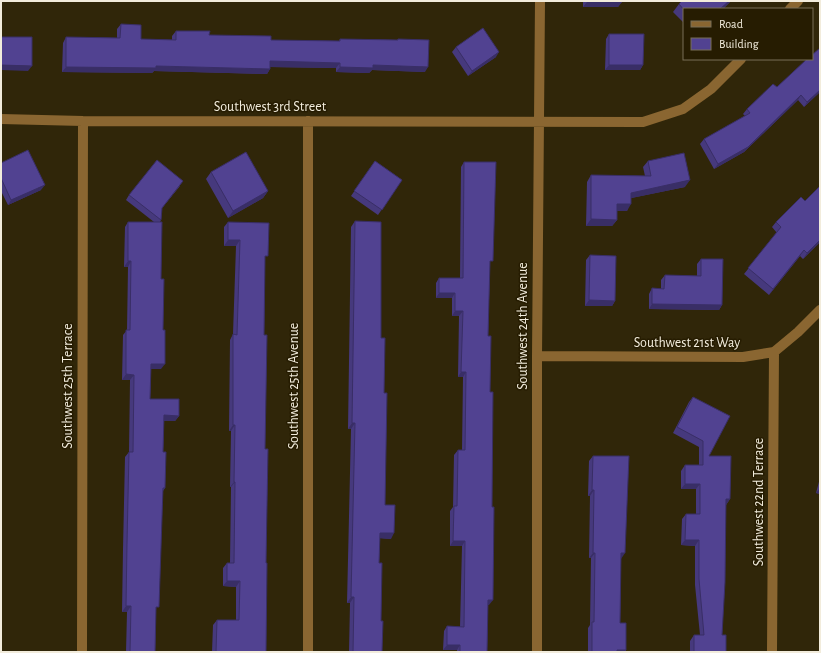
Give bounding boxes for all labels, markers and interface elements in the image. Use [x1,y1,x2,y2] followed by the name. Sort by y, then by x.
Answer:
[683,8,813,60] legend
[719,18,743,30] text: Road
[719,38,759,50] text: Building
[214,100,327,114] street label: Southwest 3rd Street
[516,262,530,390] street label: Southwest 24th Avenue
[61,323,75,449] street label: Southwest 25th Terrace
[287,323,301,449] street label: Southwest 25th Avenue
[634,336,740,350] street label: Southwest 21st Way
[752,438,766,566] street label: Southwest 22nd Terrace

